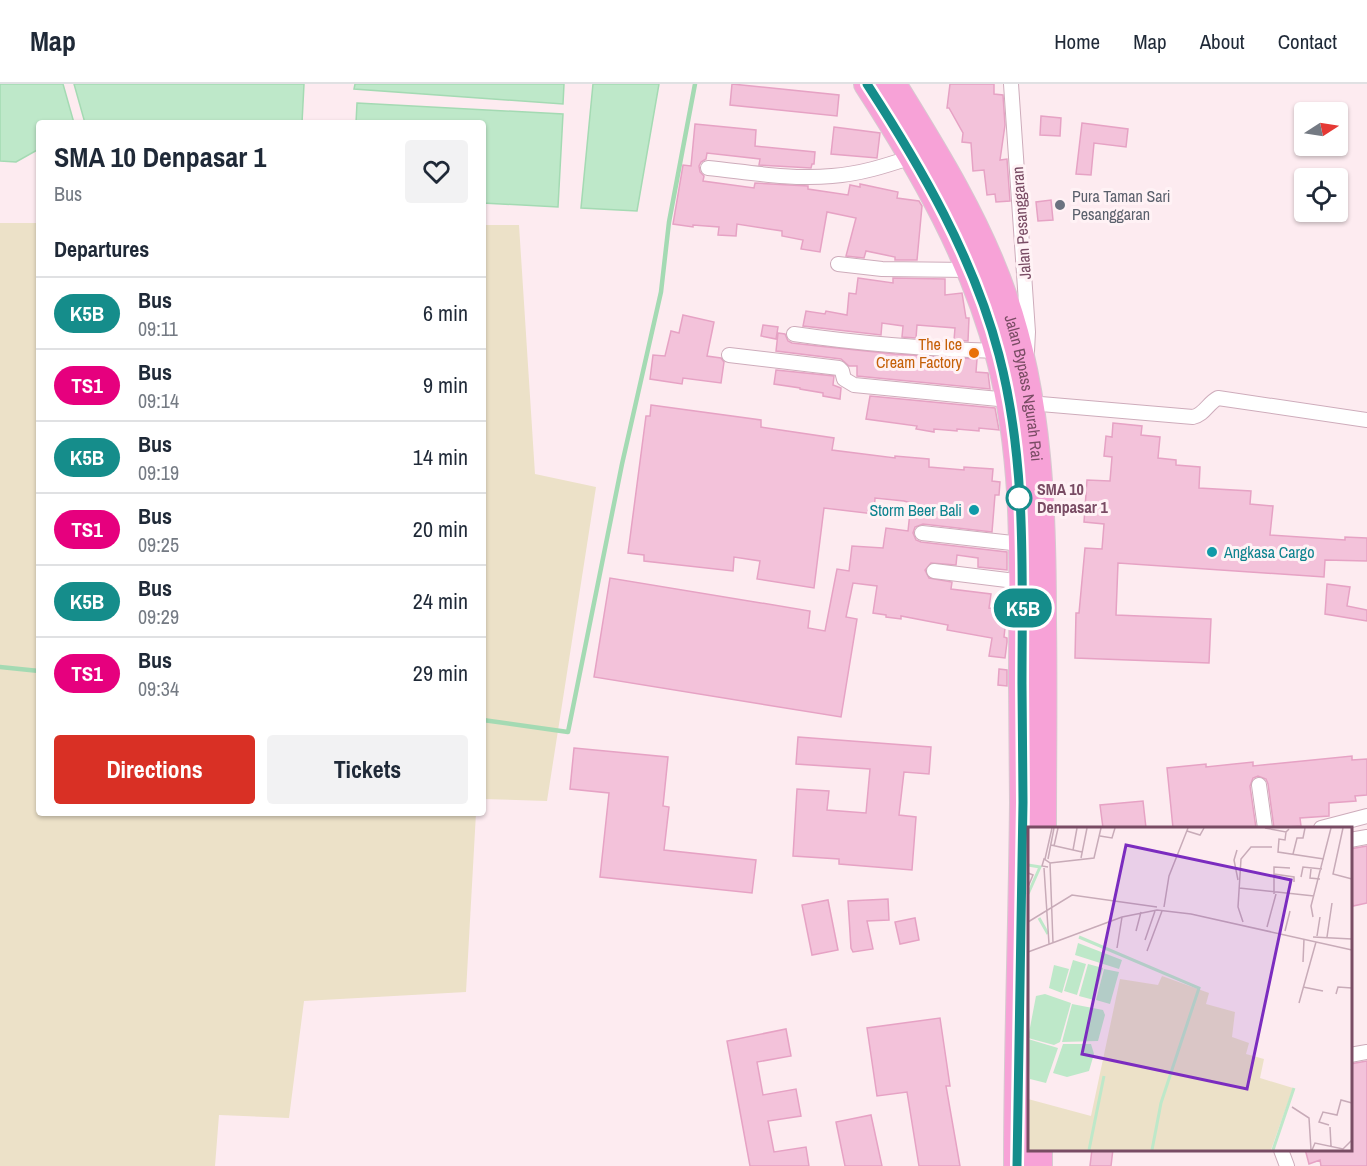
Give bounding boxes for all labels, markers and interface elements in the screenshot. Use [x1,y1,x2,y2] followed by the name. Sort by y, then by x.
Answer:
[30,22,76,60] text: Map
[1054,27,1100,56] text: Home
[1133,27,1167,56] text: Map
[1200,27,1245,56] text: About
[1278,27,1337,56] text: Contact
[1294,102,1348,156] north arrow
[1294,102,1348,222] map controls
[54,138,266,176] text: SMA 10 Denpasar 1
[405,140,468,203] button: heart
[1006,166,1036,280] street label: Jalan Pesanggaran
[1294,168,1348,222] button: locate
[54,180,82,207] text: Bus
[1072,185,1170,225] place label: Pura Taman Sari Pesanggaran
[1053,198,1067,212] marker: Pura Taman Sari Pesanggaran
[54,234,149,264] text: Departures
[138,285,172,315] text: Bus
[423,298,468,328] text: 6 min
[70,299,104,328] text: K5B
[999,312,1048,462] street label: Jalan Bypass Ngurah Rai
[138,315,178,342] text: 09:11
[876,333,962,373] place label: The Ice Cream Factory
[967,346,981,360] marker: The Ice Cream Factory
[138,357,172,387] text: Bus
[423,370,468,400] text: 9 min
[71,371,103,400] text: TS1
[138,387,179,414] text: 09:14
[138,429,172,459] text: Bus
[413,442,468,472] text: 14 min
[70,443,104,472] text: K5B
[138,459,179,486] text: 09:19
[1037,478,1108,518] place label: SMA 10 Denpasar 1
[1006,485,1032,511] marker: SMA 10 Denpasar 1
[869,499,962,521] place label: Storm Beer Bali
[138,501,172,531] text: Bus
[967,503,981,517] marker: Storm Beer Bali
[413,514,468,544] text: 20 min
[71,515,103,544] text: TS1
[138,531,179,558] text: 09:25
[1223,541,1314,563] place label: Angkasa Cargo
[1205,545,1219,559] marker: Angkasa Cargo
[138,573,172,603] text: Bus
[413,586,468,616] text: 24 min
[70,587,104,616] text: K5B
[988,588,1058,628] line badge: K5B
[1006,594,1040,623] text: K5B
[138,603,179,630] text: 09:29
[138,645,172,675] text: Bus
[413,658,468,688] text: 29 min
[71,659,103,688] text: TS1
[138,675,179,702] text: 09:34
[54,735,255,804] button: Directions
[267,735,468,804] button: Tickets
[1028,827,1352,1151] inset map

